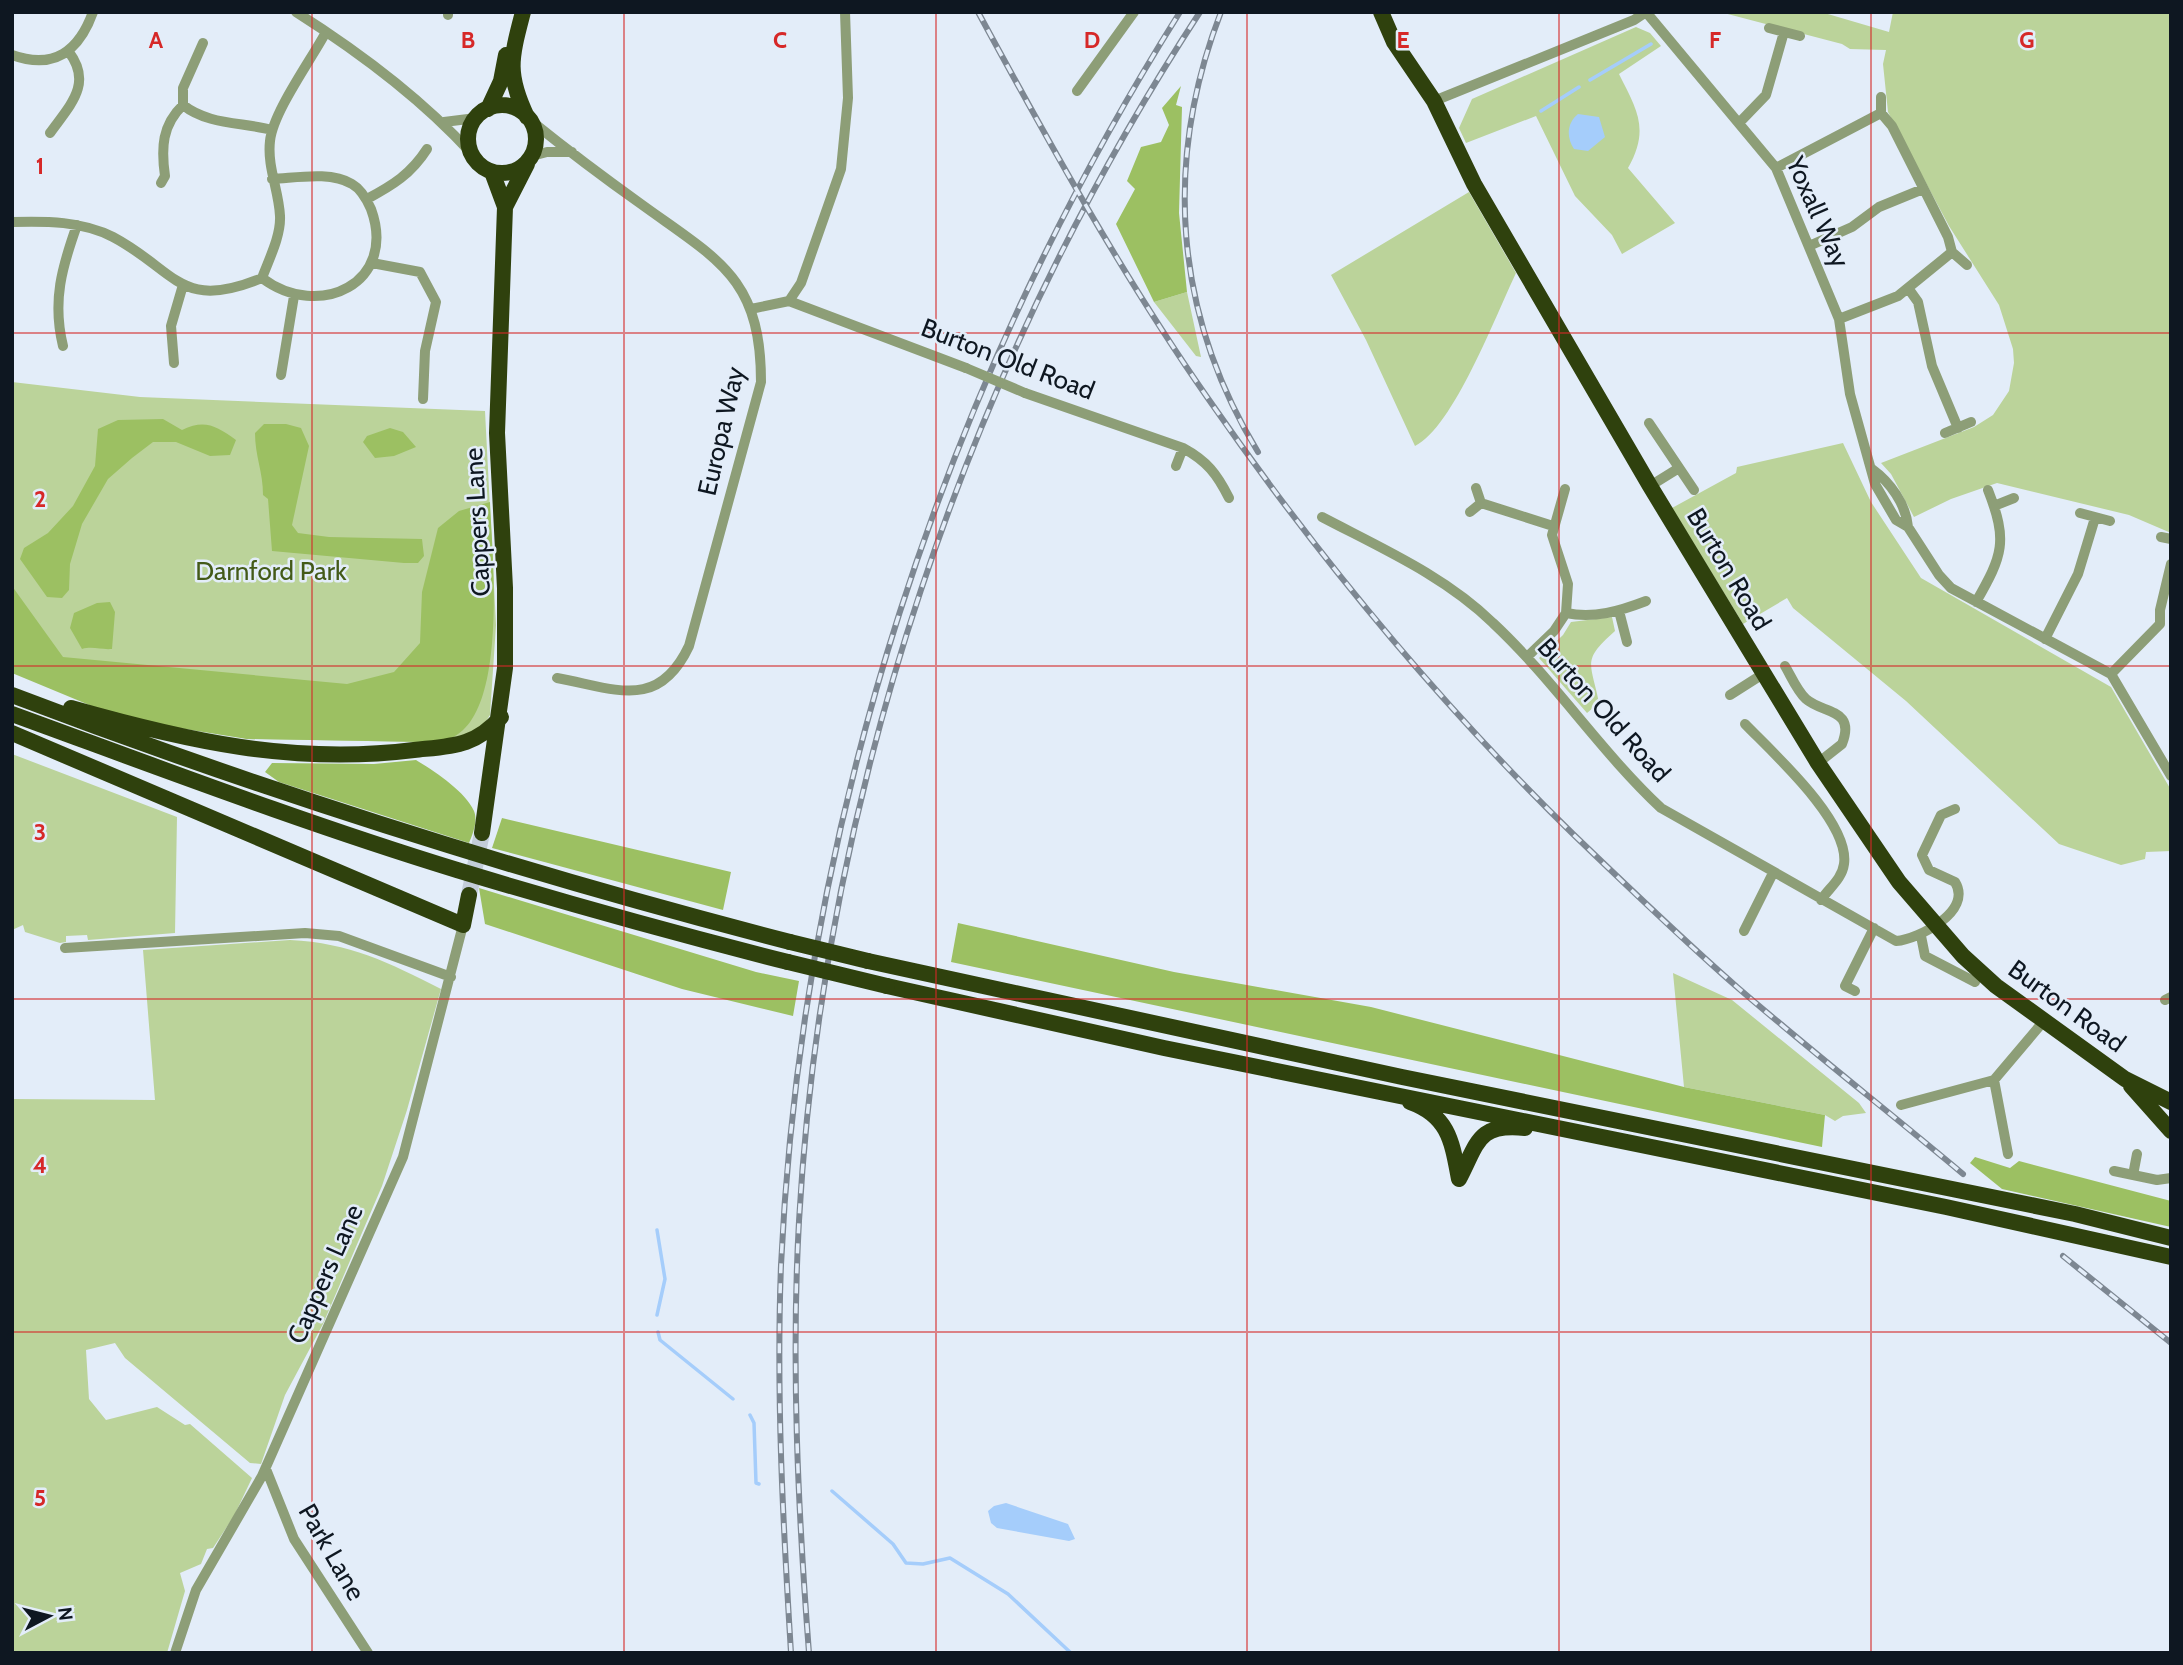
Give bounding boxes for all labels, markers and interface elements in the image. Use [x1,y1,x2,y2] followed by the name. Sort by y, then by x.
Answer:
[149,26,164,54] text: A
[461,26,475,54] text: B
[773,26,787,54] text: C
[1084,26,1100,54] text: D
[1396,26,1410,54] text: E
[1709,26,1721,54] text: F
[2019,26,2035,54] text: G
[1779,151,1857,272] street label: Yoxall Way
[36,152,44,180] text: 1
[917,311,1099,407] street label: Burton Old Road
[691,363,751,499] street label: Europa Way
[457,447,497,597] street label: Cappers Lane
[34,485,46,513] text: 2
[1680,502,1778,636] street label: Burton Road
[195,555,347,587] park label: Darnford Park
[1531,631,1677,789] street label: Burton Old Road
[34,818,46,846] text: 3
[2002,953,2132,1059] street label: Burton Road
[33,1151,47,1179] text: 4
[280,1199,370,1349] street label: Cappers Lane
[34,1484,46,1512] text: 5
[292,1498,372,1606] street label: Park Lane
[14,1581,84,1651] north arrow
[53,1606,78,1622] text: N

